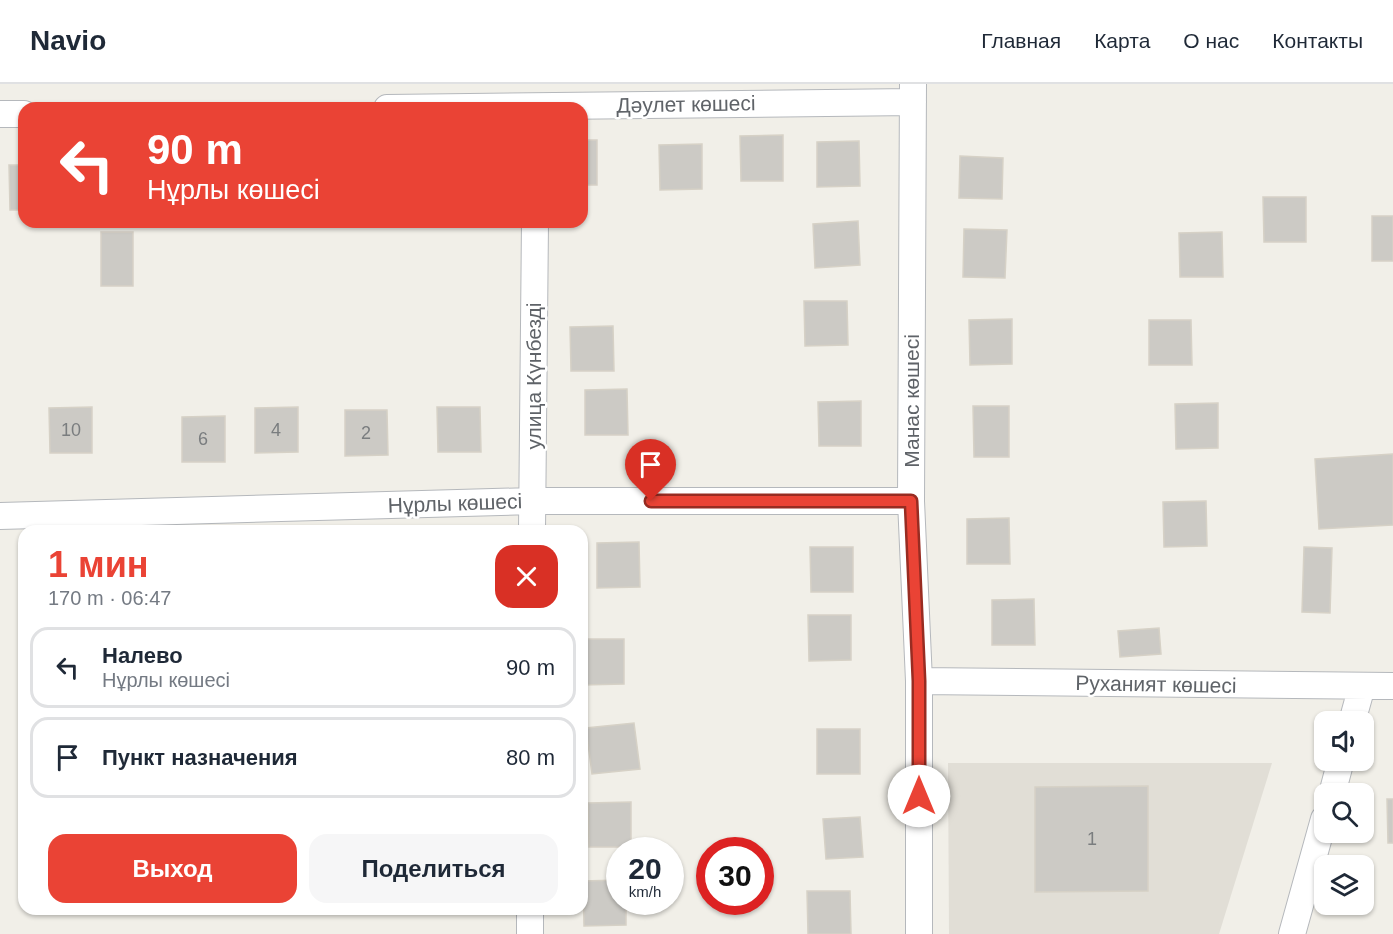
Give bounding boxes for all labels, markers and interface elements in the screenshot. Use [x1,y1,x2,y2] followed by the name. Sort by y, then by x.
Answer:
[30,25,106,56] text: Navio
[981,29,1061,52] text: Главная
[1094,29,1150,52] text: Карта
[1183,29,1239,52] text: О нас
[1272,29,1363,52] text: Контакты
[616,91,756,117] street label: Дәулет көшесі
[48,126,126,204] icon: left
[147,126,243,173] text: 90 m
[147,175,320,205] text: Нұрлы көшесі
[522,303,545,450] street label: улица Күнбезді
[900,334,923,468] street label: Манас көшесі
[61,420,81,440] house number: 10
[271,420,281,440] house number: 4
[361,423,371,443] house number: 2
[198,429,208,449] house number: 6
[625,439,676,501] pin
[634,448,667,481] icon: arrive
[387,489,523,517] street label: Нұрлы көшесі
[48,544,149,585] text: 1 мин
[495,545,558,608] button: close
[48,587,171,609] text: 170 m · 06:47
[102,643,183,668] text: Налево
[51,651,84,684] icon: left
[506,655,555,680] text: 90 m
[102,669,230,691] text: Нұрлы көшесі
[1075,671,1237,697] street label: Руханият көшесі
[1314,711,1374,915] map controls
[1314,711,1374,771] button: sound
[51,741,84,774] icon: arrive
[102,745,298,770] text: Пункт назначения
[506,745,555,770] text: 80 m
[887,764,951,828] position arrow
[1314,783,1374,843] button: search
[1087,829,1097,849] house number: 1
[48,834,297,903] button: Выход
[309,834,558,903] button: Поделиться
[696,837,774,915] speed limit sign: 30
[628,852,662,885] text: 20
[1314,855,1374,915] button: layers
[629,883,661,900] text: km/h

